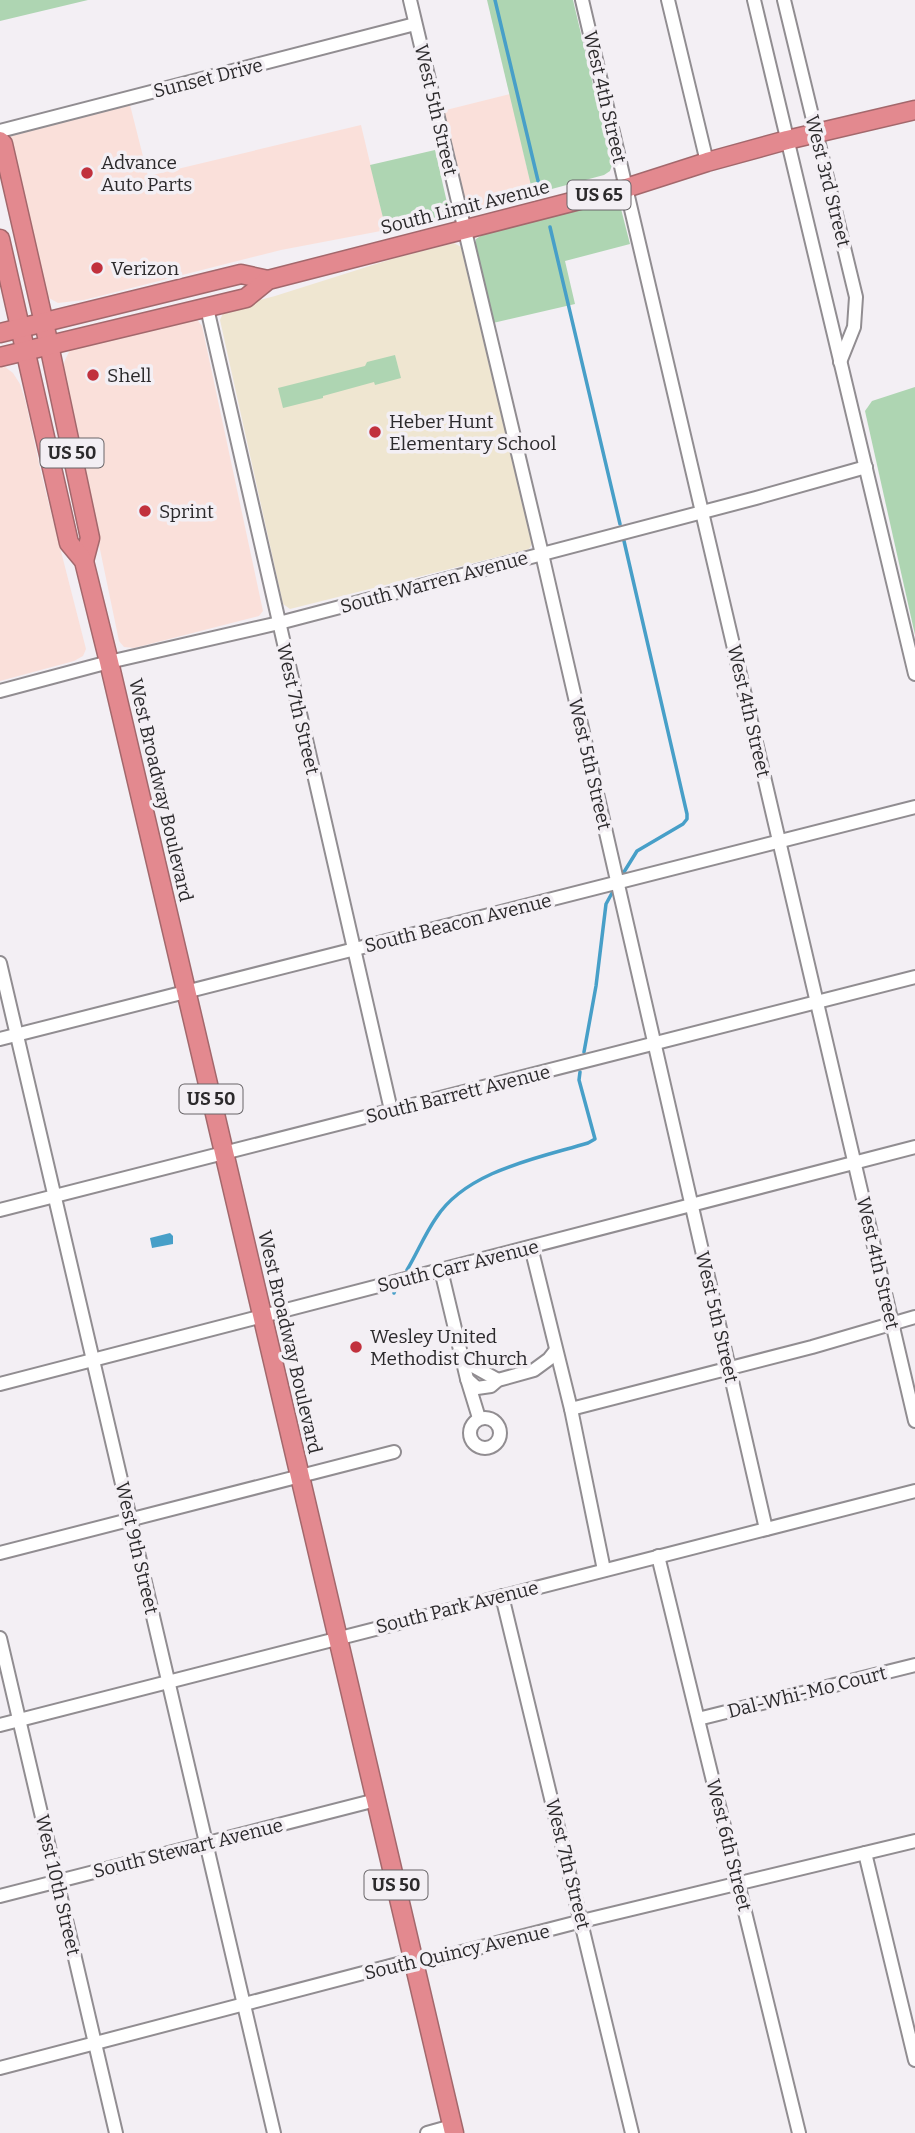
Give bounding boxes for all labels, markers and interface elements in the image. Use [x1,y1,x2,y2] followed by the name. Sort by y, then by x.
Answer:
[579,29,631,166] street label: West 4th Street
[410,42,462,178] street label: West 5th Street
[151,53,265,103] street label: Sunset Drive
[800,113,856,250] street label: West 3rd Street
[101,151,192,196] place label: Advance Auto Parts
[79,165,95,181] marker: Advance Auto Parts
[378,175,552,239] street label: South Limit Avenue
[568,180,630,210] road number: US 65
[111,257,179,280] place label: Verizon
[89,260,105,276] marker: Verizon
[107,364,152,387] place label: Shell
[85,367,101,383] marker: Shell
[389,410,556,455] place label: Heber Hunt Elementary School
[367,424,383,440] marker: Heber Hunt Elementary School
[41,438,104,467] road number: US 50
[159,500,214,523] place label: Sprint
[137,503,153,519] marker: Sprint
[338,546,530,618] street label: South Warren Avenue
[272,641,324,777] street label: West 7th Street
[723,643,775,780] street label: West 4th Street
[124,676,198,904] street label: West Broadway Boulevard
[564,696,616,832] street label: West 5th Street
[362,889,554,957] street label: South Beacon Avenue
[363,1060,553,1128] street label: South Barrett Avenue
[180,1084,242,1114] road number: US 50
[852,1195,904,1332] street label: West 4th Street
[253,1228,327,1456] street label: West Broadway Boulevard
[375,1235,541,1297] street label: South Carr Avenue
[691,1249,743,1385] street label: West 5th Street
[370,1325,528,1370] place label: Wesley United Methodist Church
[348,1339,364,1355] marker: Wesley United Methodist Church
[111,1479,163,1617] street label: West 9th Street
[373,1576,541,1638] street label: South Park Avenue
[725,1661,889,1723] street label: Dal-Whi-Mo Court
[701,1777,757,1914] street label: West 6th Street
[541,1796,595,1932] street label: West 7th Street
[31,1812,85,1958] street label: West 10th Street
[91,1813,285,1883] street label: South Stewart Avenue
[364,1870,428,1899] road number: US 50
[362,1919,552,1985] street label: South Quincy Avenue

